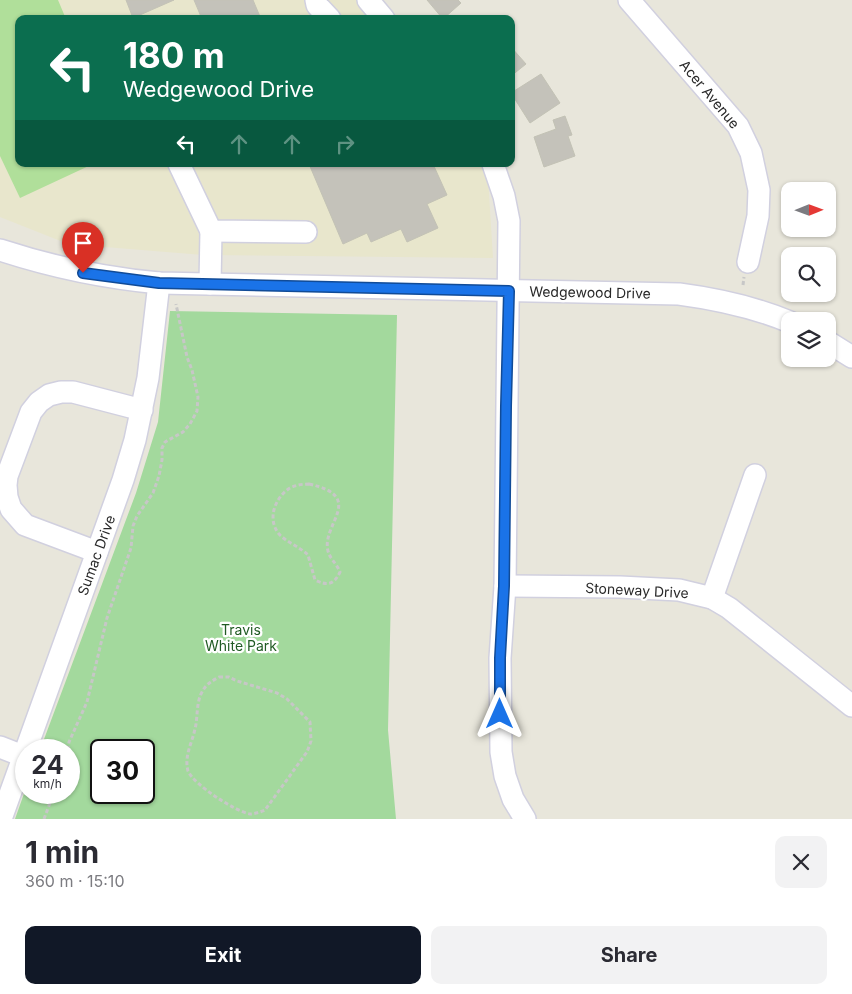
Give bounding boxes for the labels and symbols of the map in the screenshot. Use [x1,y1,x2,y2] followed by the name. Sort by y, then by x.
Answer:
[676,56,744,132] street label: Acer Avenue
[781,182,836,238] north arrow
[62,222,104,273] pin
[529,282,651,302] street label: Wedgewood Drive
[74,513,118,597] street label: Sumac Drive
[585,579,689,601] street label: Stoneway Drive
[205,621,277,654] park label: Travis White Park
[473,687,525,739] position arrow
[90,739,155,804] speed limit sign: 30

